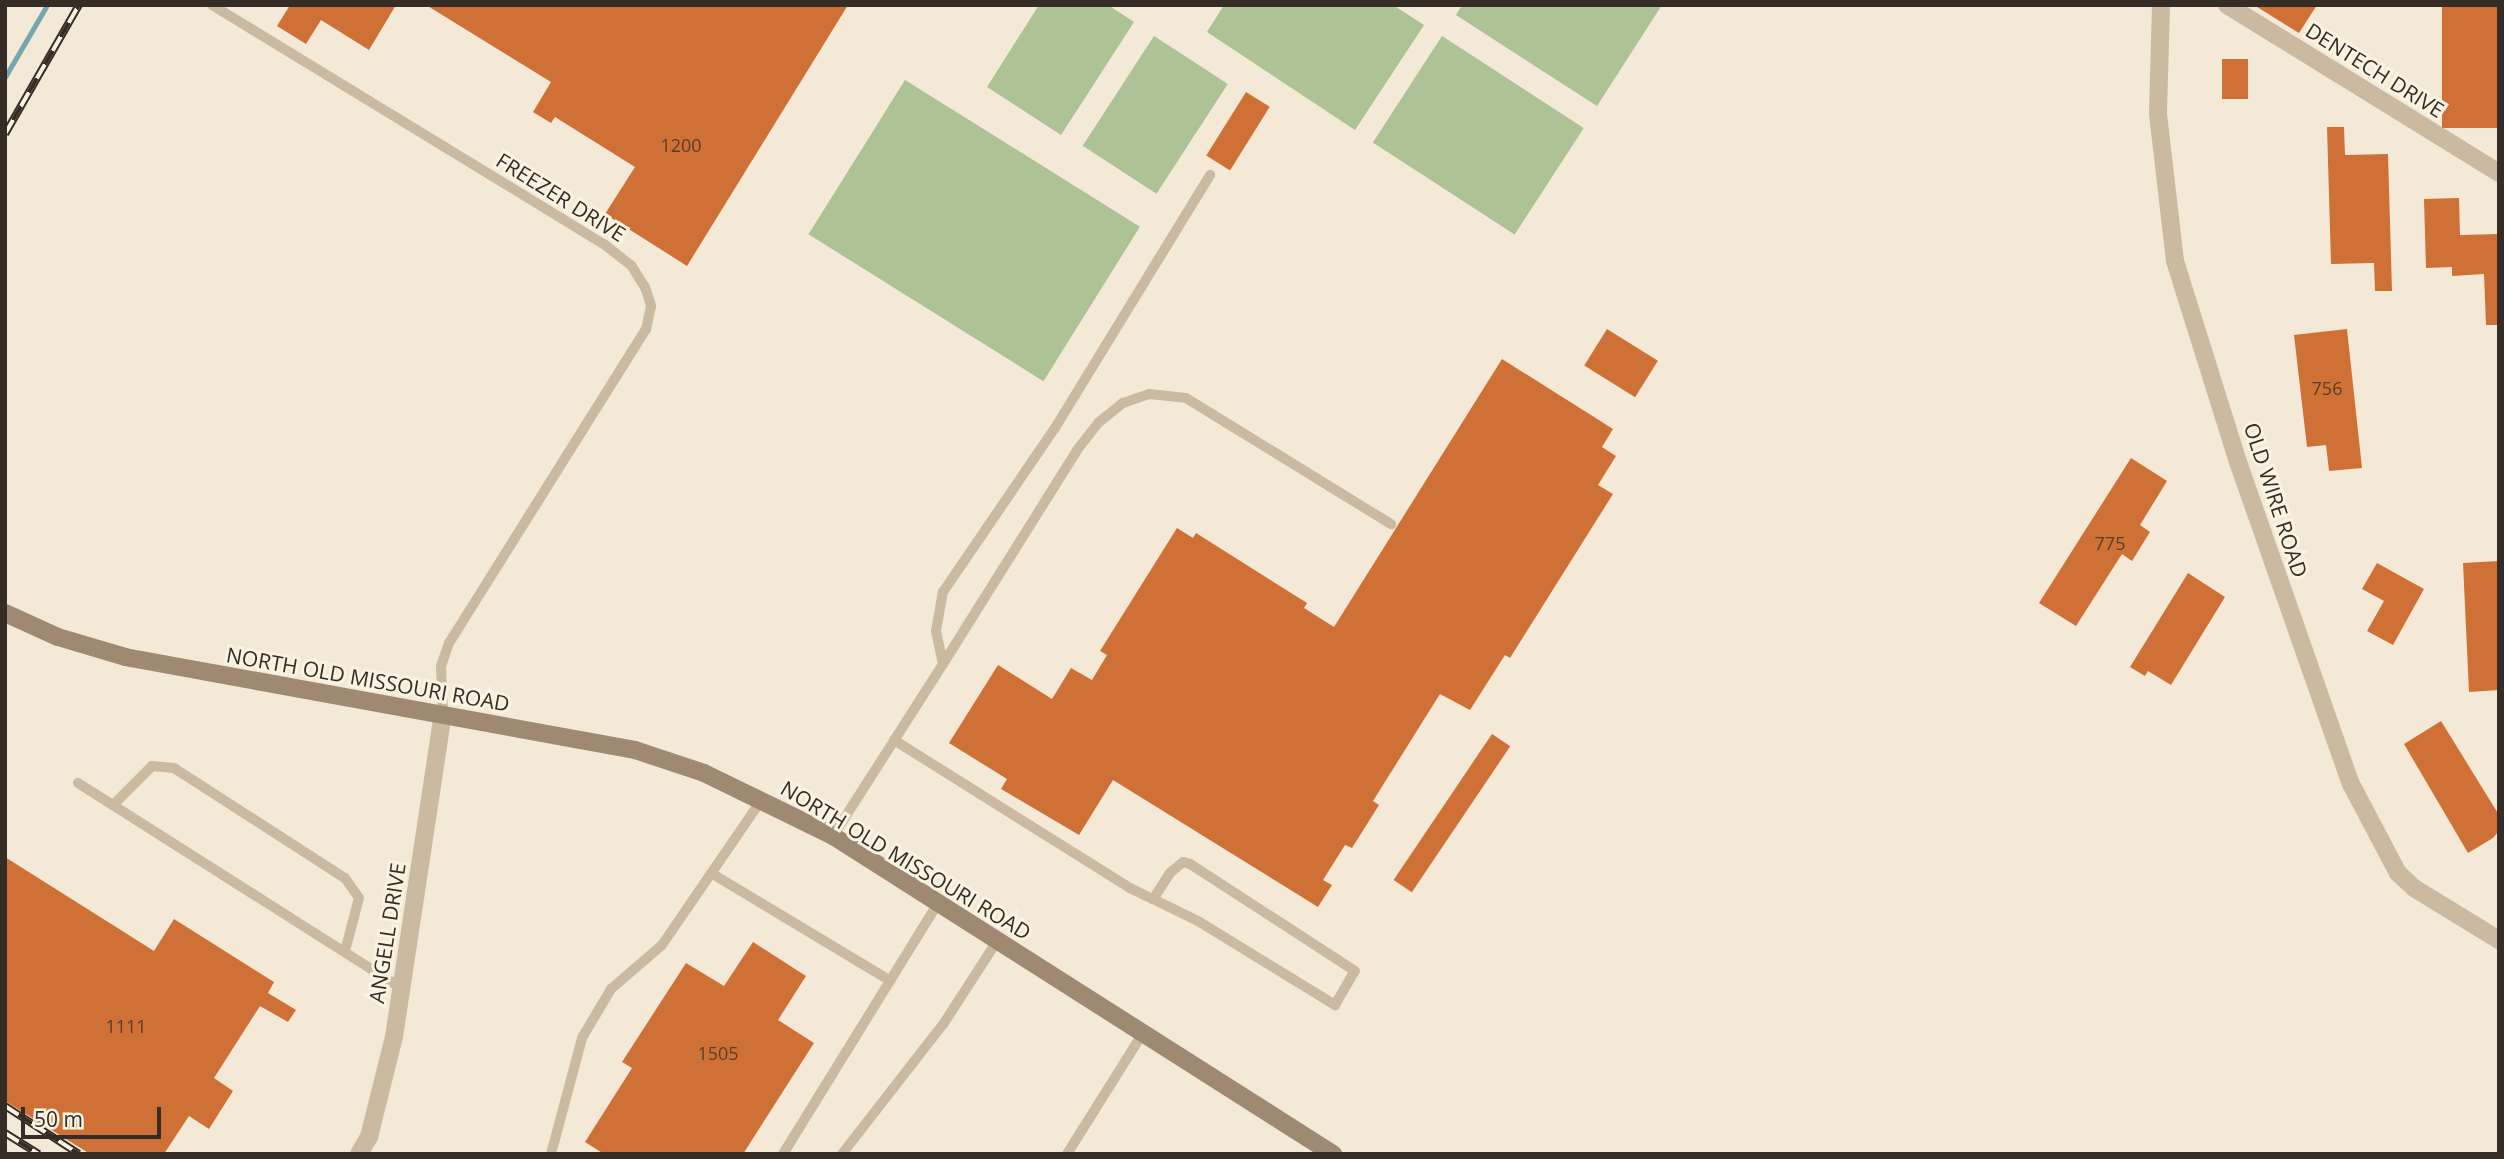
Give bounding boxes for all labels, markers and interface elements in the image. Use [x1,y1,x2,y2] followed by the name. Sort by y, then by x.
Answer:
[2301,17,2449,123] street label: DENTECH DRIVE
[660,134,702,156] house number: 1200
[492,147,630,247] street label: FREEZER DRIVE
[2312,377,2342,399] house number: 756
[2239,419,2313,581] street label: OLD WIRE ROAD
[2095,532,2125,554] house number: 775
[224,642,512,716] street label: NORTH OLD MISSOURI ROAD
[776,775,1036,945] street label: NORTH OLD MISSOURI ROAD
[363,861,411,1005] street label: ANGELL DRIVE
[105,1015,147,1037] house number: 1111
[697,1042,739,1064] house number: 1505
[24,1092,164,1136] scale bar
[34,1105,83,1133] text: 50 m

